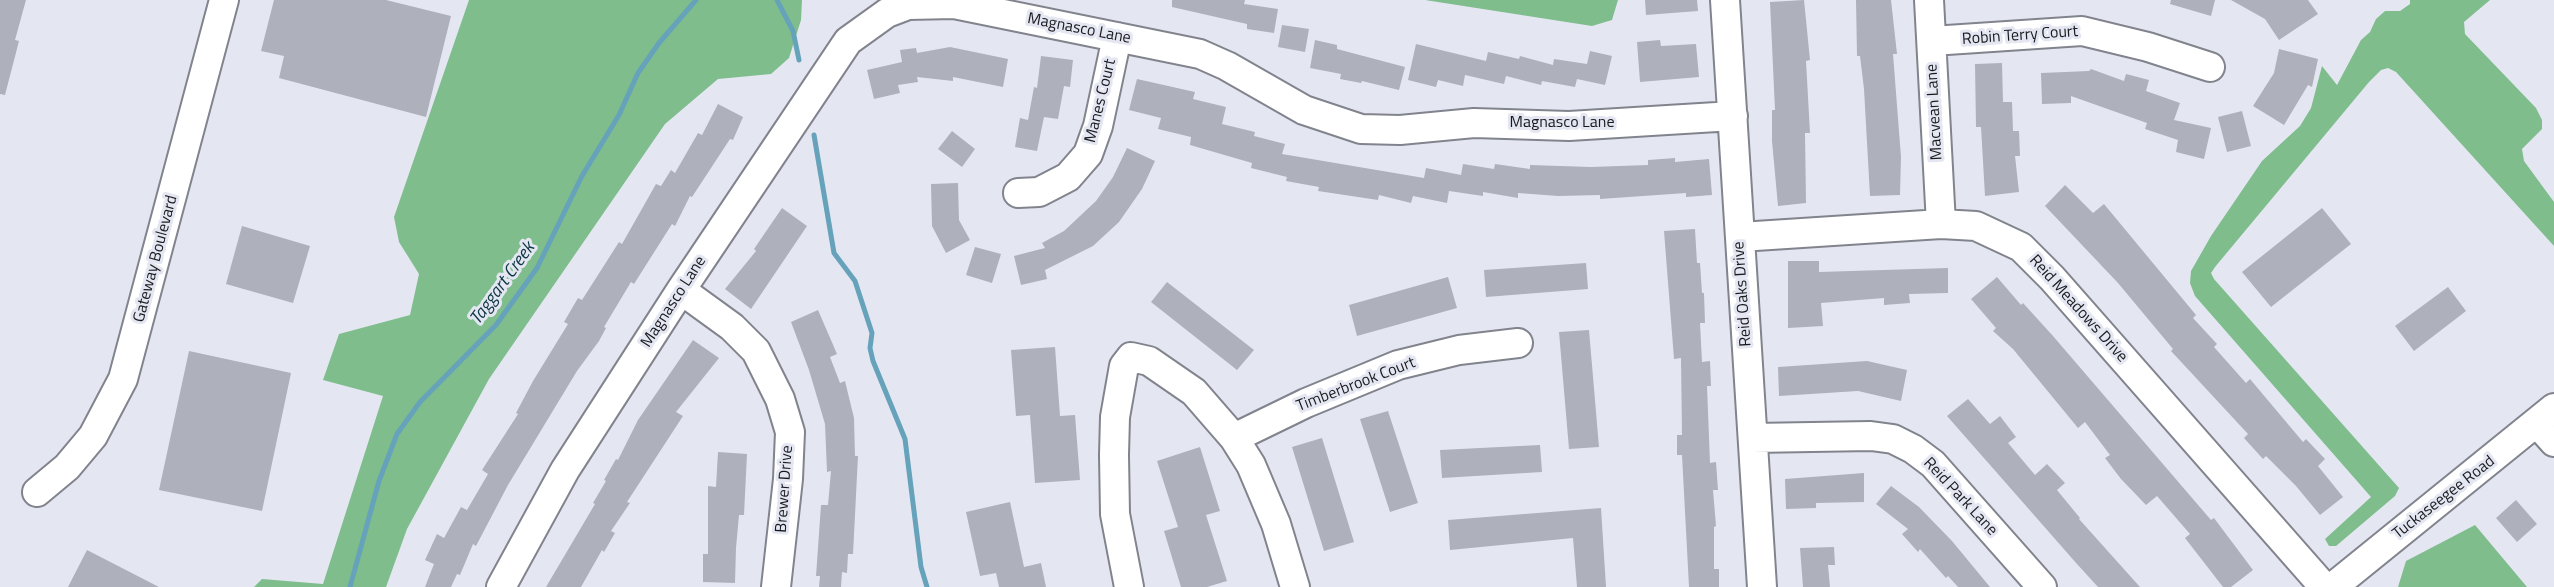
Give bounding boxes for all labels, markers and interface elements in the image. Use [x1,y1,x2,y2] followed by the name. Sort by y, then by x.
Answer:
[1026,10,1132,48] street label: Magnasco Lane
[1961,22,2079,50] street label: Robin Terry Court
[1081,57,1121,145] street label: Manes Court
[1923,63,1947,161] street label: Macvean Lane
[1510,113,1614,133] street label: Magnasco Lane
[130,193,182,325] street label: Gateway Boulevard
[466,239,540,329] water label: Taggart Creek
[1730,241,1756,347] street label: Reid Oaks Drive
[2025,251,2131,367] street label: Reid Meadows Drive
[637,253,711,351] street label: Magnasco Lane
[1294,353,1418,417] street label: Timberbrook Court
[772,445,798,533] street label: Brewer Drive
[2389,452,2499,544] street label: Tuckaseegee Road
[1919,454,2001,540] street label: Reid Park Lane

